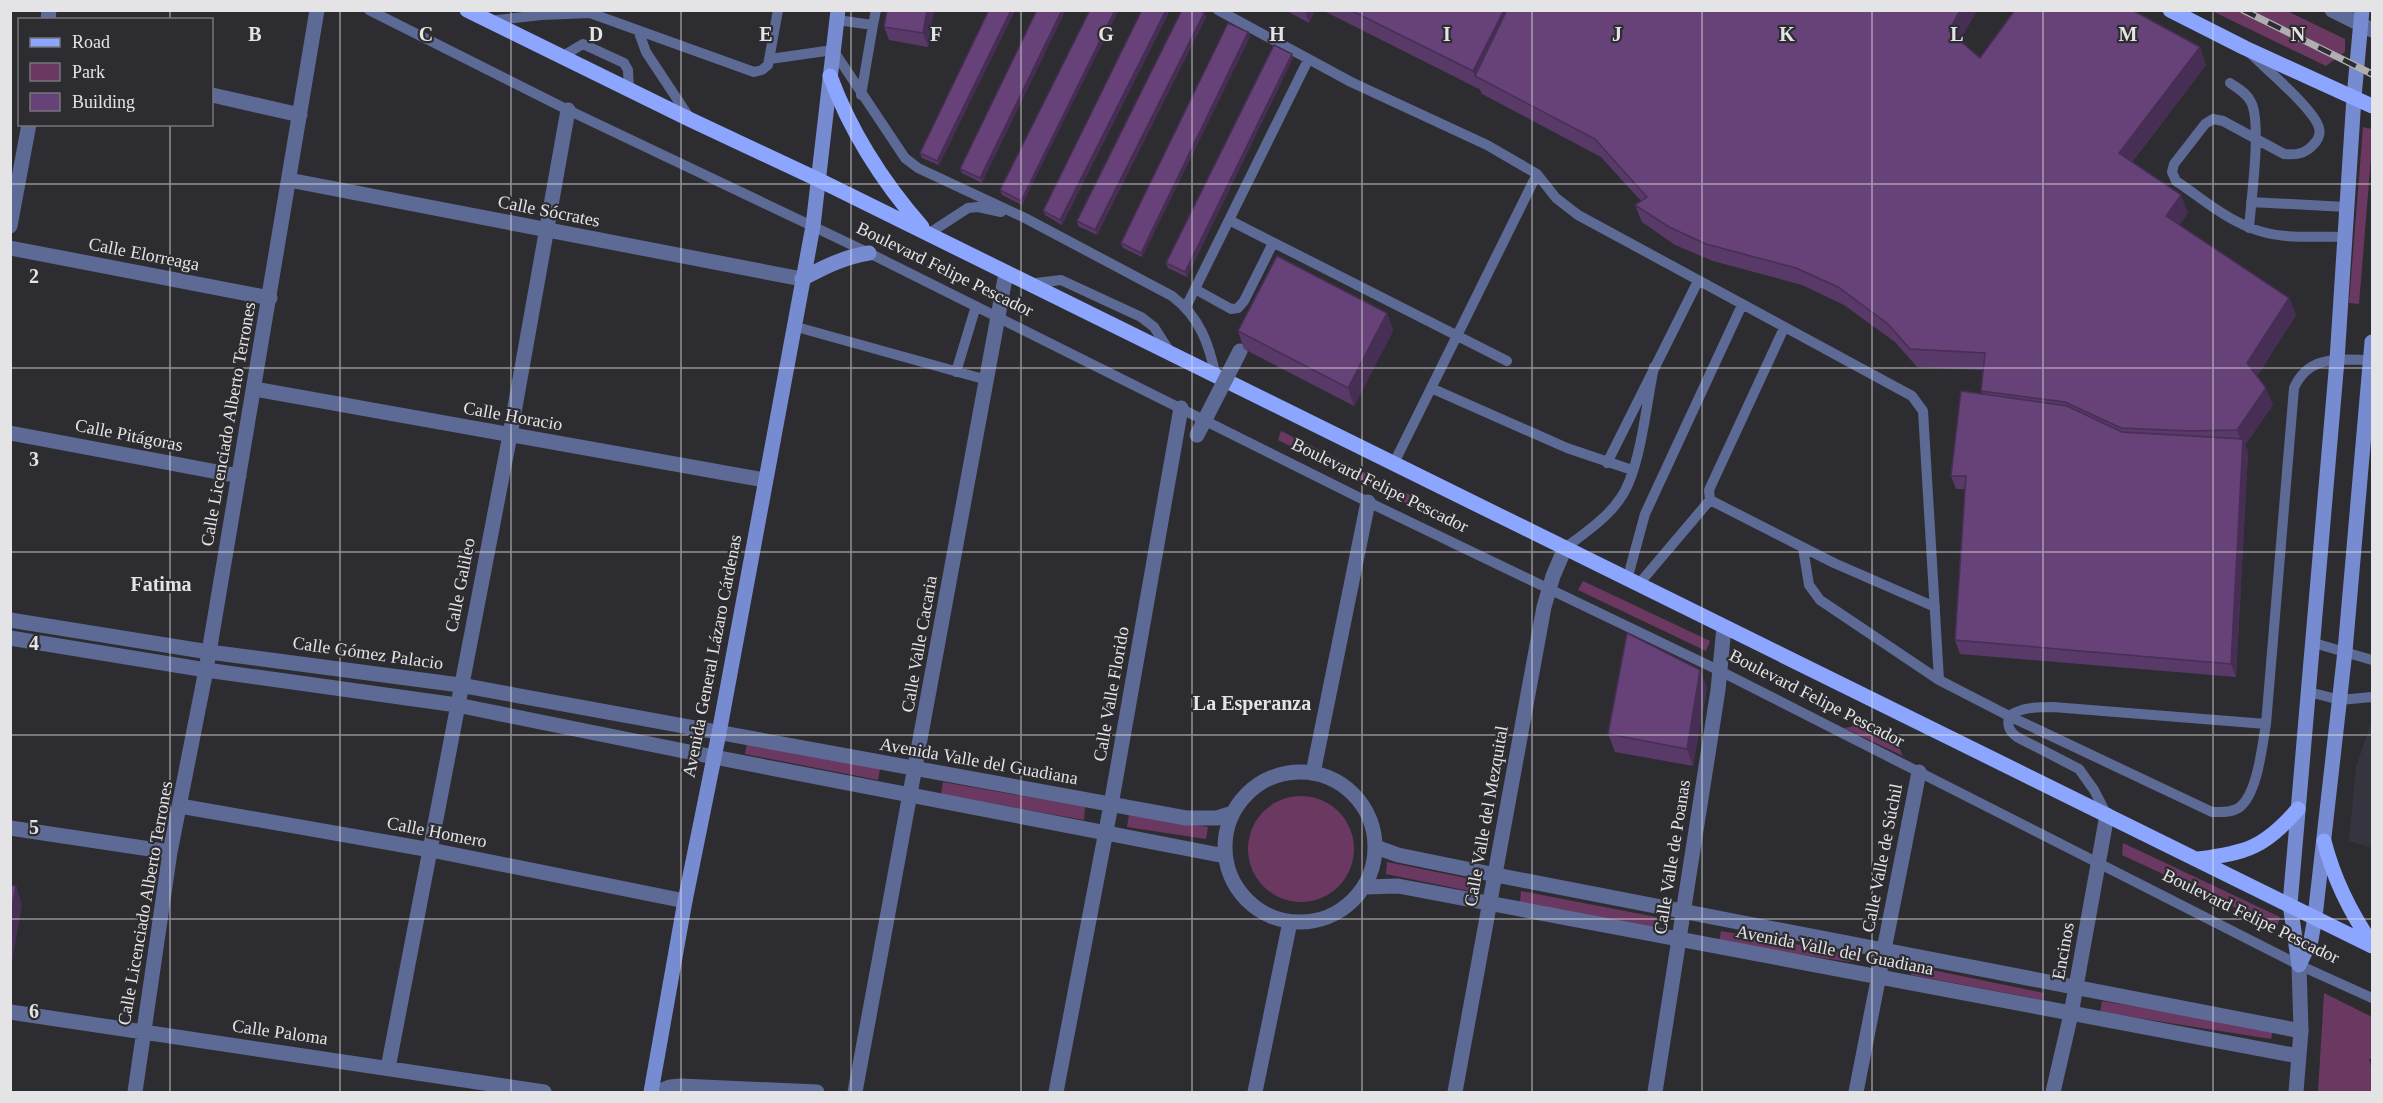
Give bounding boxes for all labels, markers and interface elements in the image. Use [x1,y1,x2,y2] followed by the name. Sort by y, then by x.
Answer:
[18,18,213,126] legend
[248,23,262,45] text: B
[419,23,433,45] text: C
[589,23,603,45] text: D
[759,23,773,45] text: E
[930,23,942,45] text: F
[1098,23,1114,45] text: G
[1269,23,1285,45] text: H
[1443,23,1451,45] text: I
[1612,23,1622,45] text: J
[1779,23,1795,45] text: K
[1950,23,1964,45] text: L
[2119,23,2138,45] text: M
[2291,23,2306,45] text: N
[72,32,110,52] text: Road
[72,62,105,82] text: Park
[72,92,135,112] text: Building
[496,191,602,231] street label: Calle Sócrates
[853,218,1037,321] street label: Boulevard Felipe Pescador
[87,233,201,275] street label: Calle Elorreaga
[29,265,39,287] text: 2
[197,300,259,548] street label: Calle Licenciado Alberto Terrones
[462,397,564,435] street label: Calle Horacio
[73,415,185,455] street label: Calle Pitágoras
[1288,434,1472,537] street label: Boulevard Felipe Pescador
[29,448,39,470] text: 3
[679,533,745,779] street label: Avenida General Lázaro Cárdenas
[441,536,479,634] street label: Calle Galileo
[130,573,192,595] district label: Fatima
[897,574,941,714] street label: Calle Valle Cacaria
[1089,625,1133,763] street label: Calle Valle Florido
[29,632,39,654] text: 4
[291,633,445,673] street label: Calle Gómez Palacio
[1726,645,1908,751] street label: Boulevard Felipe Pescador
[1193,692,1311,715] district label: La Esperanza
[1460,724,1512,908] street label: Calle Valle del Mezquital
[878,734,1080,788] street label: Avenida Valle del Guadiana
[1650,778,1694,936] street label: Calle Valle de Poanas
[114,779,176,1027] street label: Calle Licenciado Alberto Terrones
[1858,782,1906,934] street label: Calle Valle de Súchil
[385,813,489,851] street label: Calle Homero
[29,816,39,838] text: 5
[2159,865,2343,968] street label: Boulevard Felipe Pescador
[1735,921,1935,979] street label: Avenida Valle del Guadiana
[2048,921,2078,981] street label: Encinos
[29,1000,39,1022] text: 6
[231,1015,329,1049] street label: Calle Paloma

